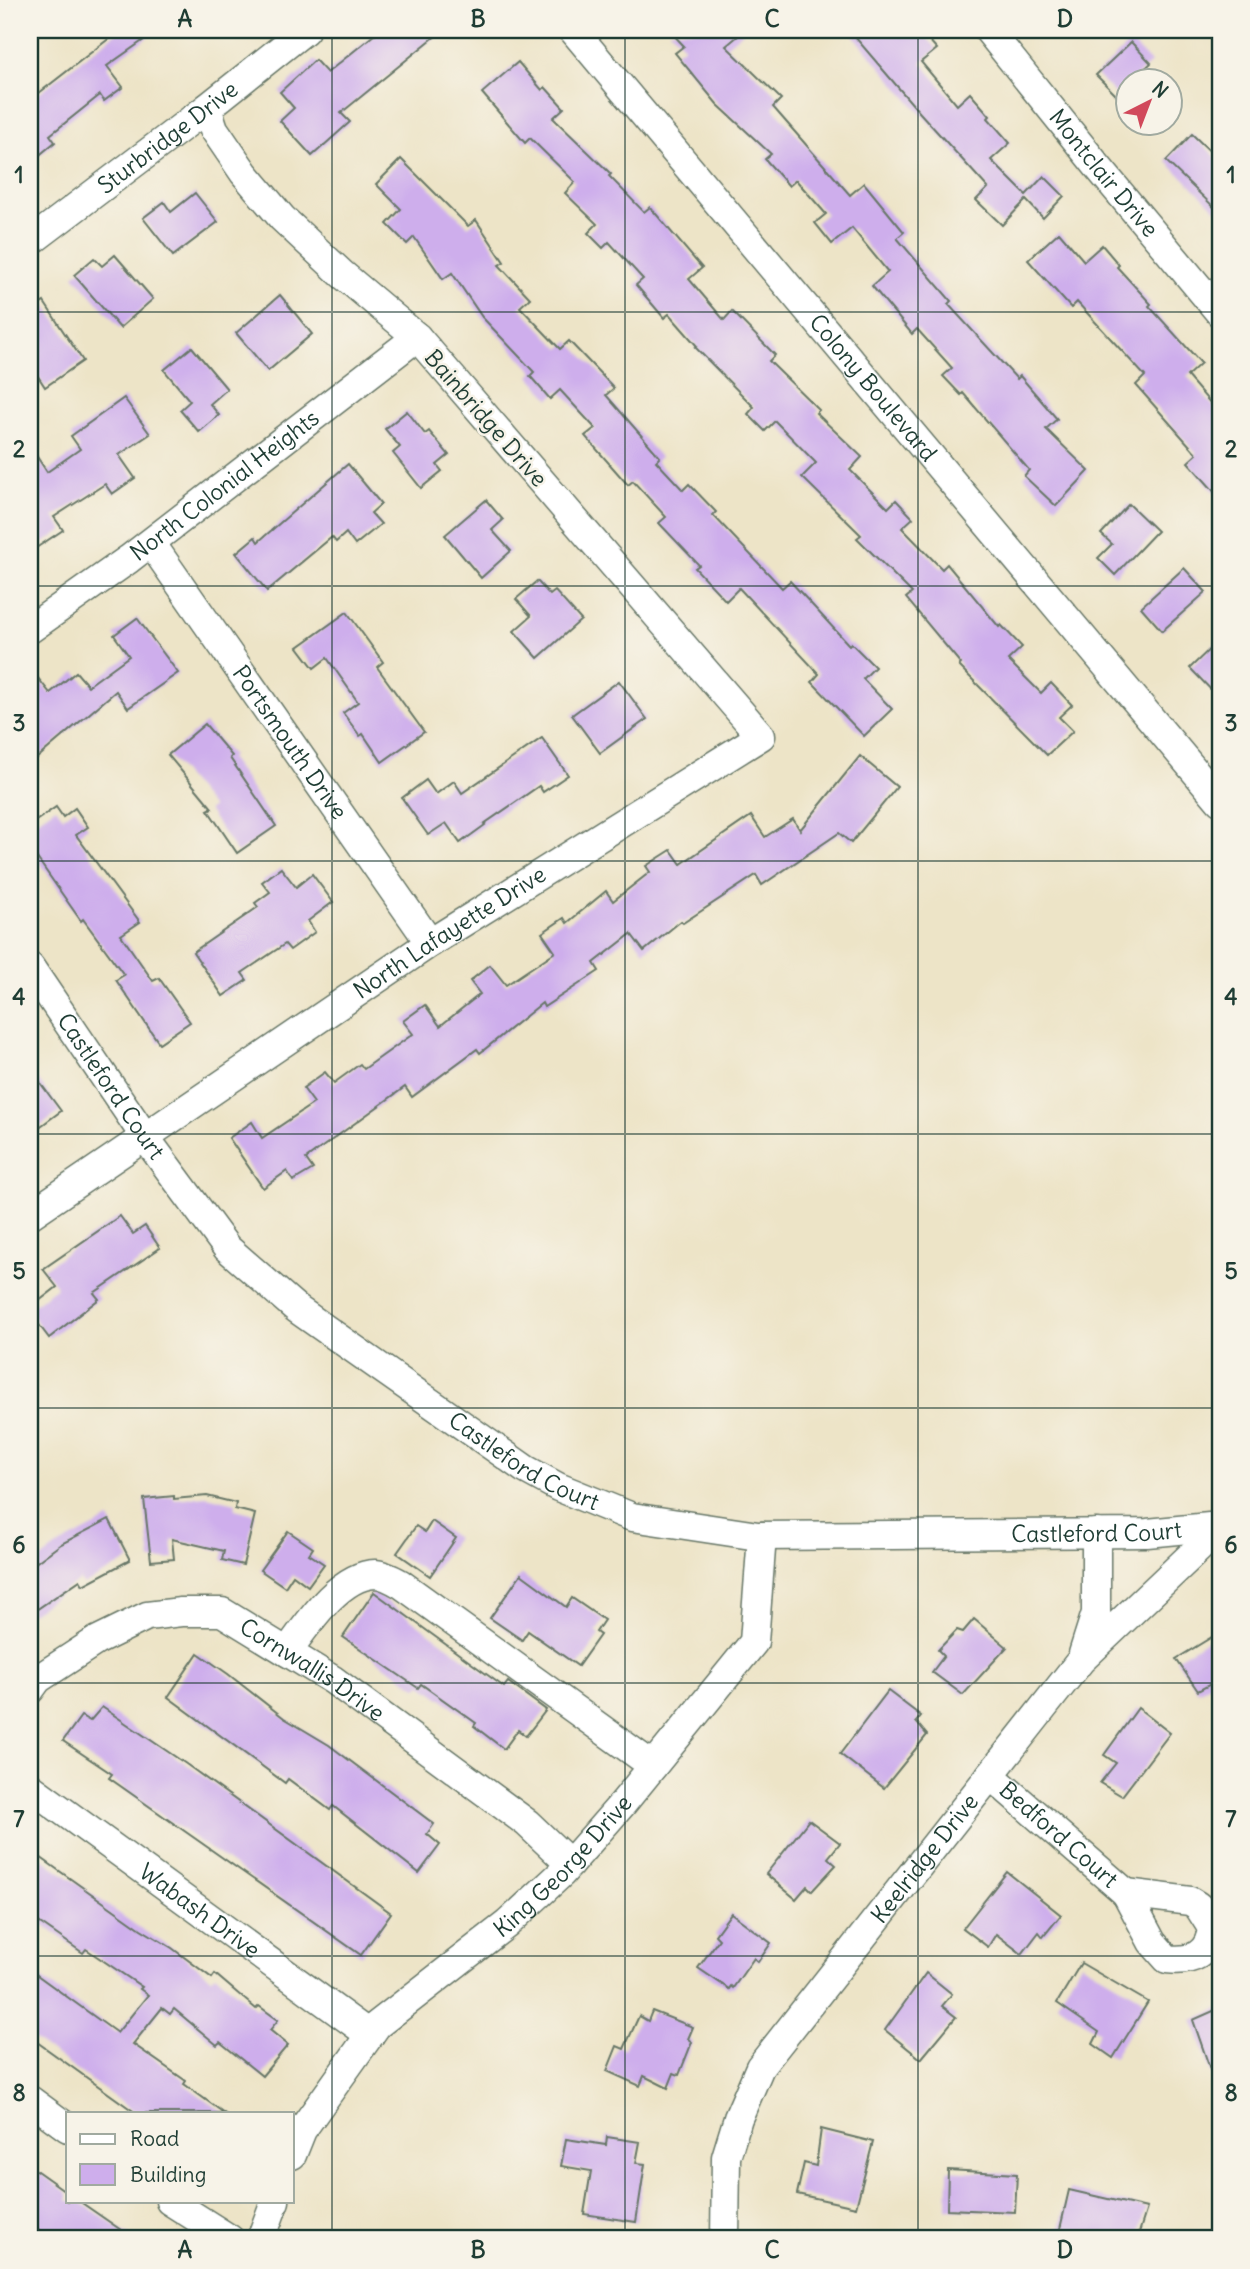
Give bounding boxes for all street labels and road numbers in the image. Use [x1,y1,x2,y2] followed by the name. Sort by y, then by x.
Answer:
[92,74,243,200] street label: Sturbridge Drive
[1043,103,1165,243] street label: Montclair Drive
[803,308,944,467] street label: Colony Boulevard
[419,343,554,492] street label: Bainbridge Drive
[124,403,325,567] street label: North Colonial Heights
[227,659,354,825] street label: Portsmouth Drive
[348,859,551,1005] street label: North Lafayette Drive
[51,1007,172,1165] street label: Castleford Court
[443,1405,604,1516] street label: Castleford Court
[1011,1515,1183,1548] street label: Castleford Court
[235,1611,391,1727] street label: Cornwallis Drive
[994,1775,1125,1894] street label: Bedford Court
[864,1788,984,1929] street label: Keelridge Drive
[487,1789,638,1943] street label: King George Drive
[134,1857,266,1964] street label: Wabash Drive

